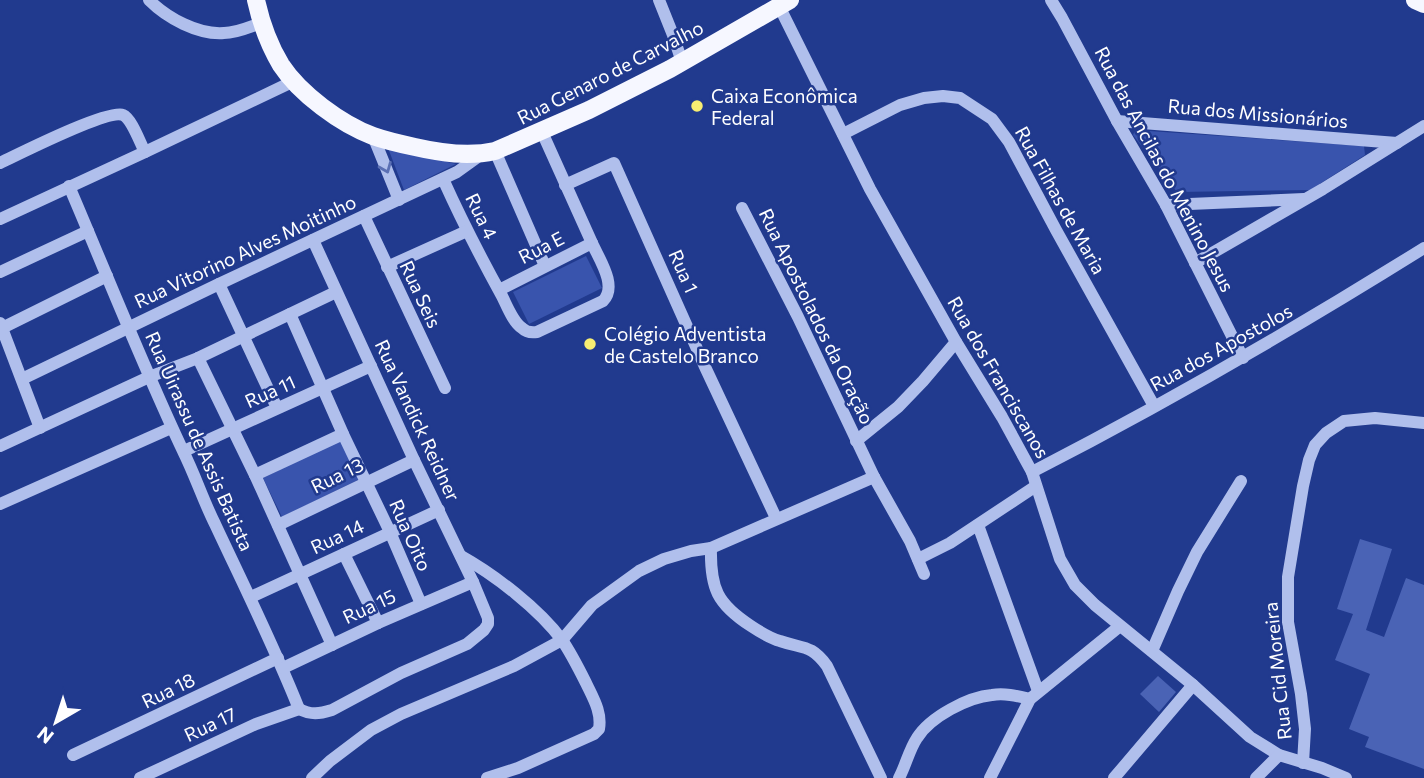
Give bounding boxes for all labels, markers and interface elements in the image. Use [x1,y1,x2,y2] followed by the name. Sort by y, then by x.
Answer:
[513,15,707,129] street label: Rua Genaro de Carvalho
[1090,42,1240,296] street label: Rua das Ancilas do Menino Jesus
[711,84,858,129] place label: Caixa Econômica Federal
[1167,94,1349,132] street label: Rua dos Missionários
[689,98,705,114] marker: Caixa Econômica Federal
[1011,122,1111,278] street label: Rua Filhas de Maria
[377,161,391,173] one-way arrow
[131,189,359,313] street label: Rua Vitorino Alves Moitinho
[461,189,503,243] street label: Rua 4
[755,204,879,428] street label: Rua Apostolados da Oração
[514,226,568,268] street label: Rua E
[664,246,704,296] street label: Rua 1
[395,257,447,331] street label: Rua Seis
[943,292,1055,462] street label: Rua dos Franciscanos
[1146,298,1296,396] street label: Rua dos Apostolos
[604,322,766,367] place label: Colégio Adventista de Castelo Branco
[141,328,259,554] street label: Rua Uirassu de Assis Batista
[371,336,466,505] street label: Rua Vandick Reidner
[582,336,598,352] marker: Colégio Adventista de Castelo Branco
[241,370,299,412] street label: Rua 11
[307,452,367,498] street label: Rua 13
[385,496,437,574] street label: Rua Oito
[307,514,367,558] street label: Rua 14
[339,584,399,628] street label: Rua 15
[1258,601,1296,741] street label: Rua Cid Moreira
[138,667,198,713] street label: Rua 18
[21,687,91,757] north arrow
[180,702,240,746] street label: Rua 17
[32,722,58,749] text: N

